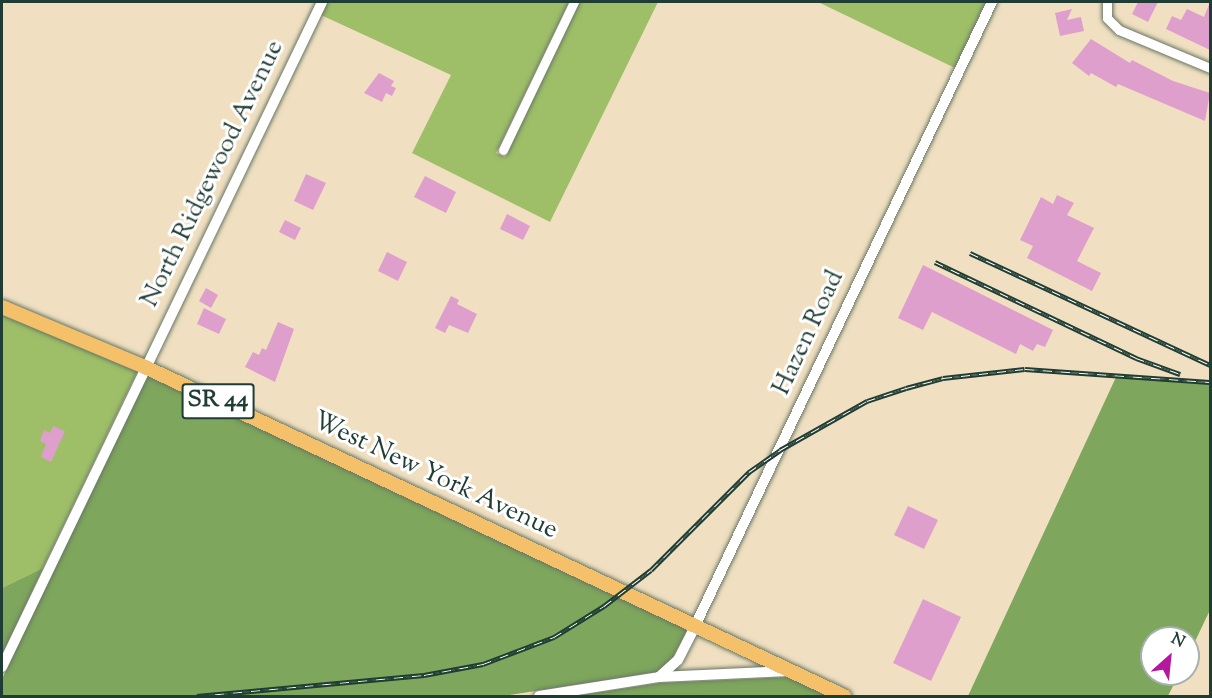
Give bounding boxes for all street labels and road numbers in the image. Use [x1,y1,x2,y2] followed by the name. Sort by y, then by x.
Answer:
[135,36,291,312] street label: North Ridgewood Avenue
[767,266,851,400] street label: Hazen Road
[180,380,256,422] road number: SR 44
[308,406,562,546] street label: West New York Avenue

